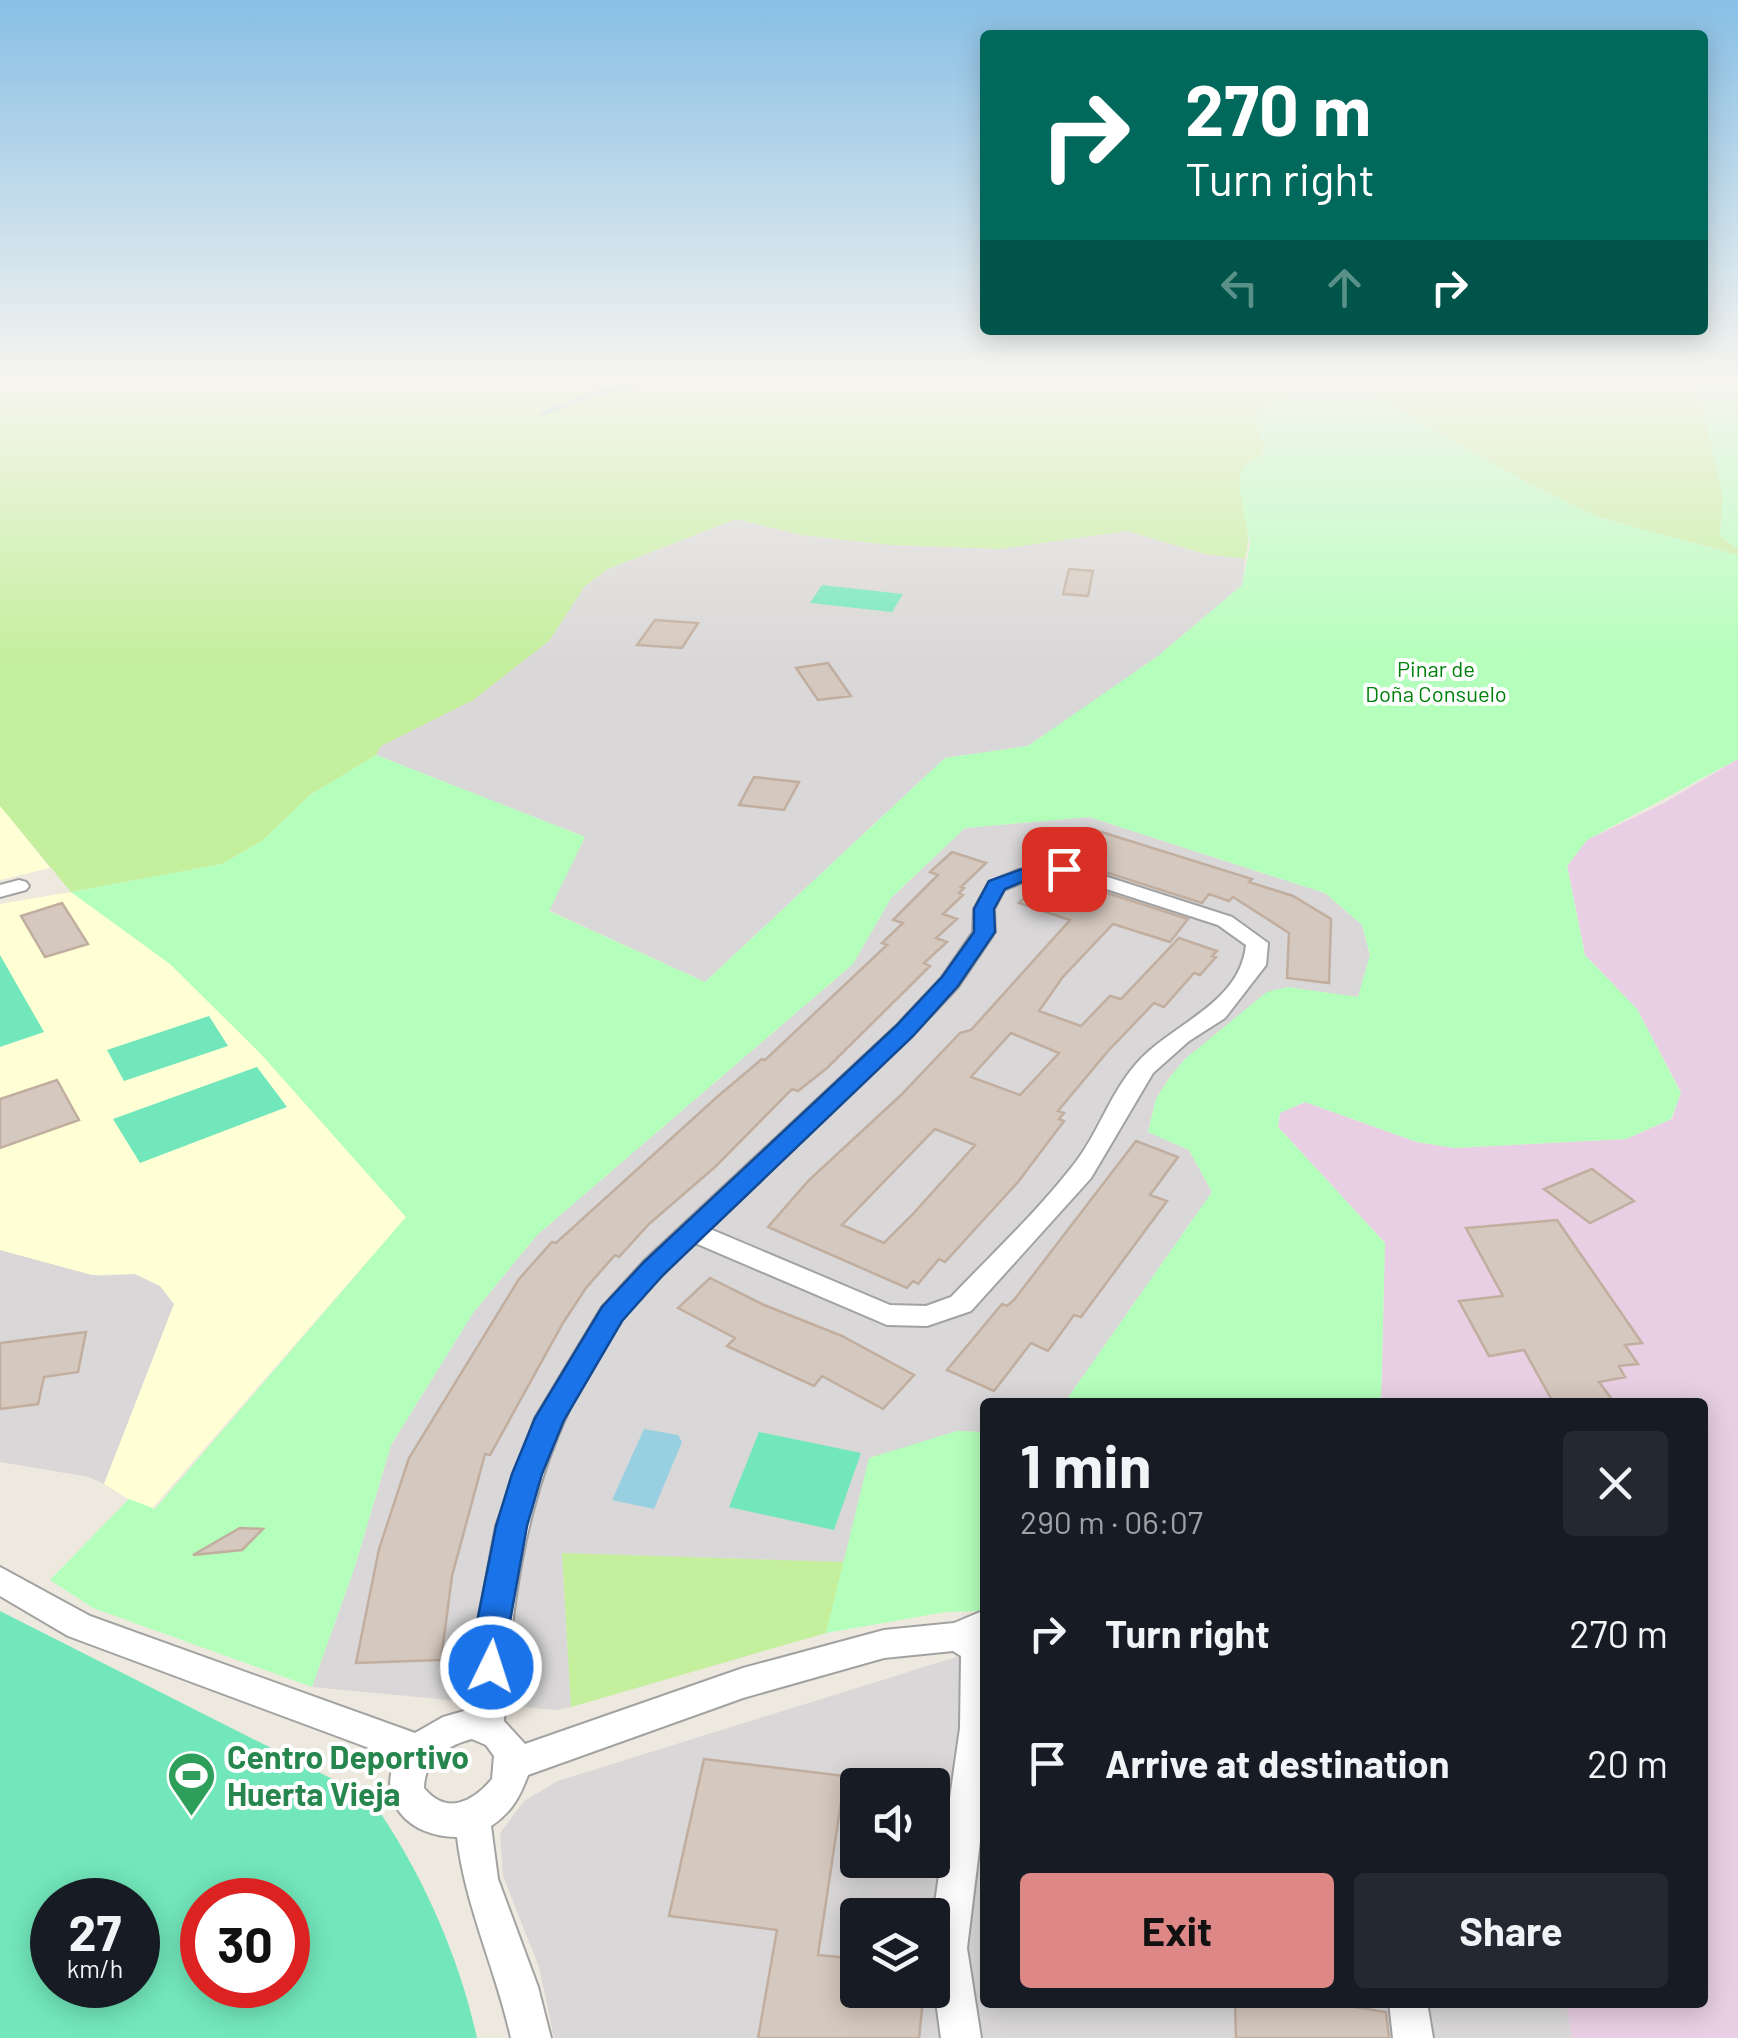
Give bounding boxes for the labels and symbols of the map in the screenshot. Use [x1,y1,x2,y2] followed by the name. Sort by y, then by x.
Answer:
[1365,655,1507,706] park label: Pinar de Doña Consuelo
[1022,827,1107,912] pin
[439,1615,543,1719] position arrow
[227,1737,469,1812] place label: Centro Deportivo Huerta Vieja
[166,1750,218,1818] sports icon: Centro Deportivo Huerta Vieja
[180,1878,310,2008] speed limit sign: 30

